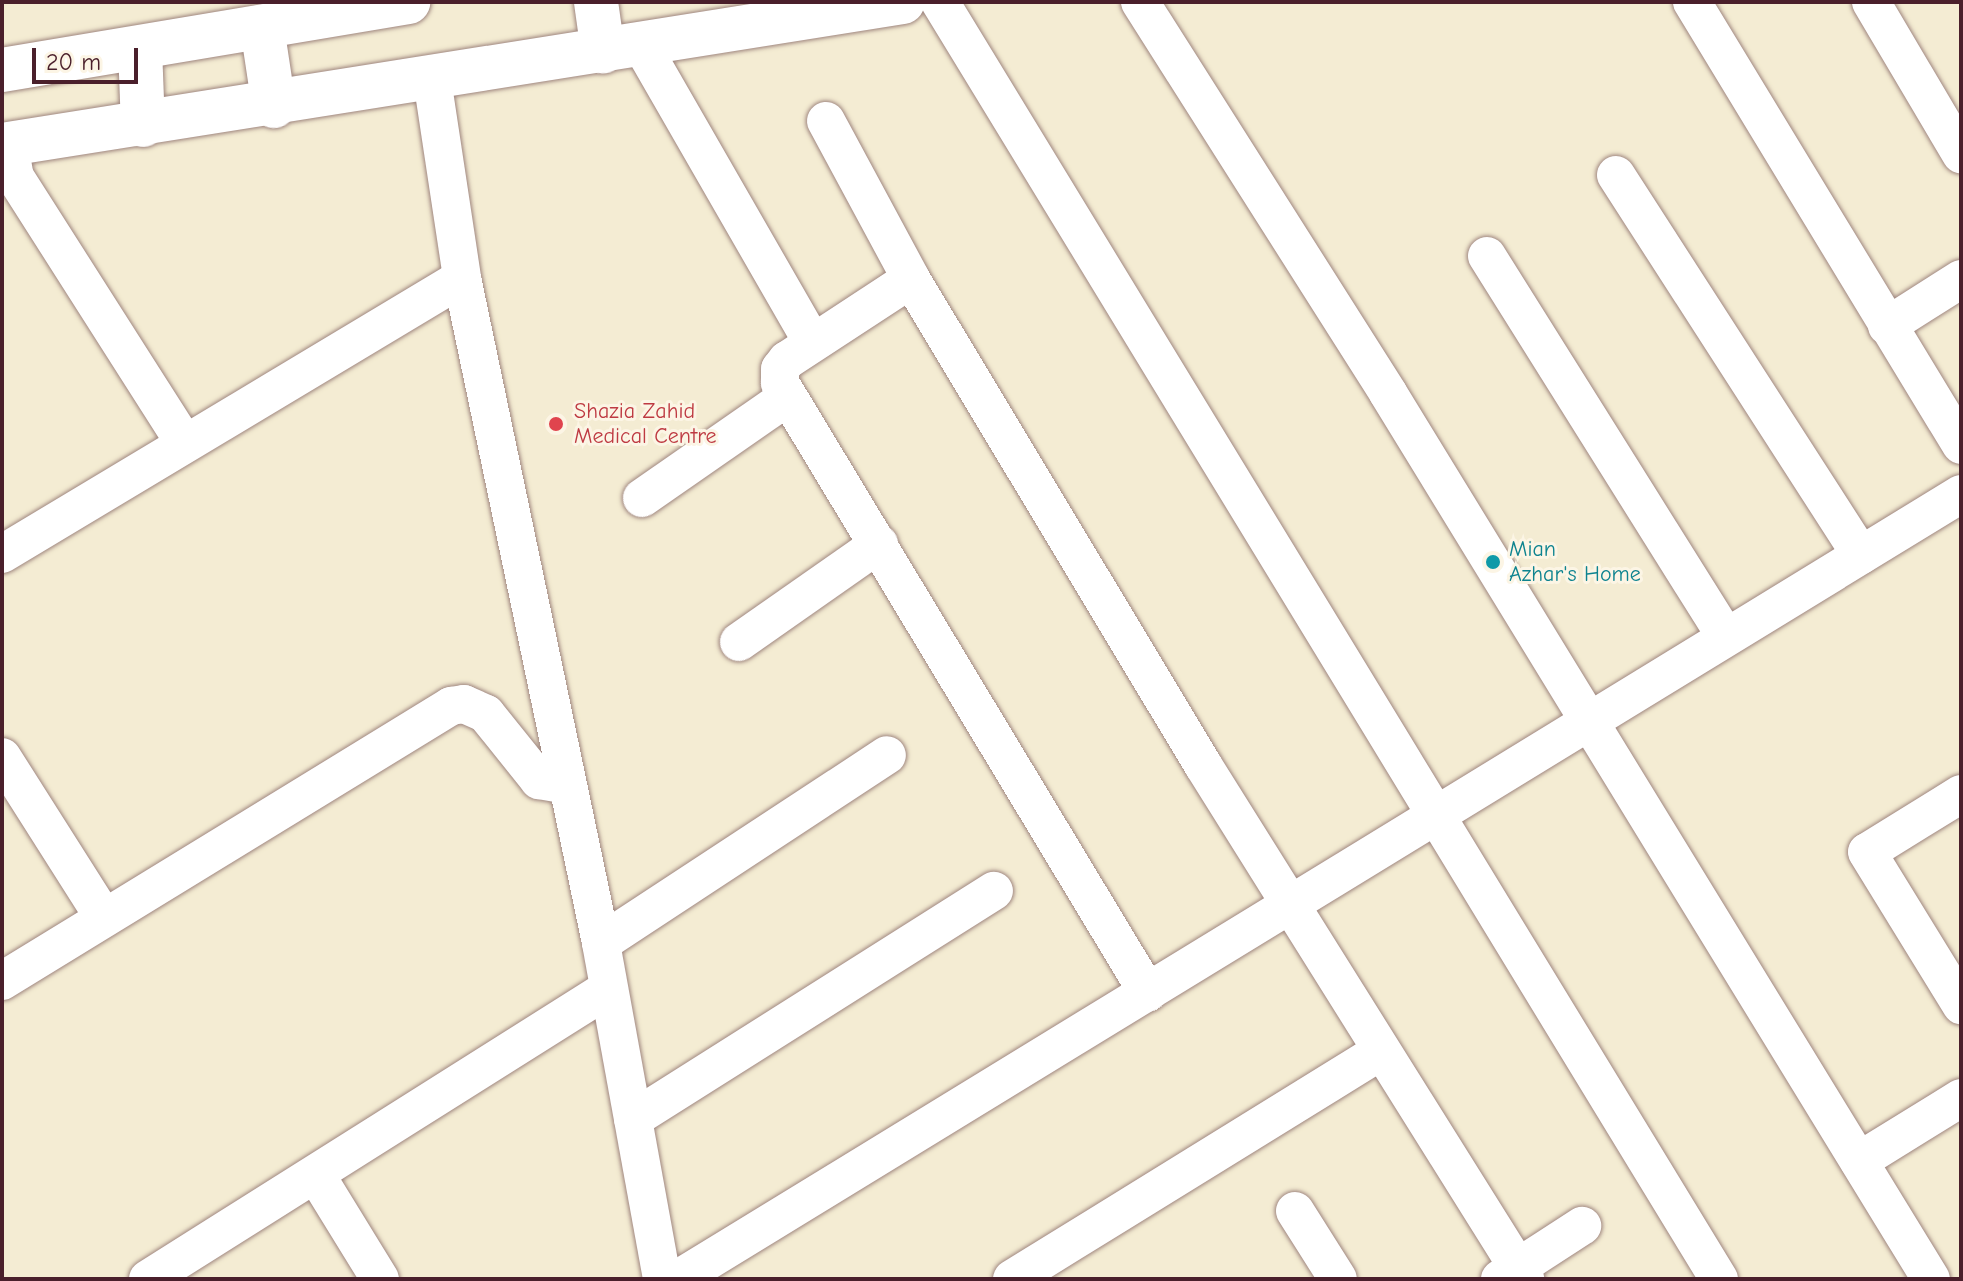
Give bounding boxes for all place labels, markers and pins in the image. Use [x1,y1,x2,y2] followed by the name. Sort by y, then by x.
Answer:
[574,398,717,450] place label: Shazia Zahid Medical Centre
[545,413,567,435] marker: Shazia Zahid Medical Centre
[1509,536,1641,588] place label: Mian Azhar's Home
[1484,553,1502,571] marker: Mian Azhar's Home

